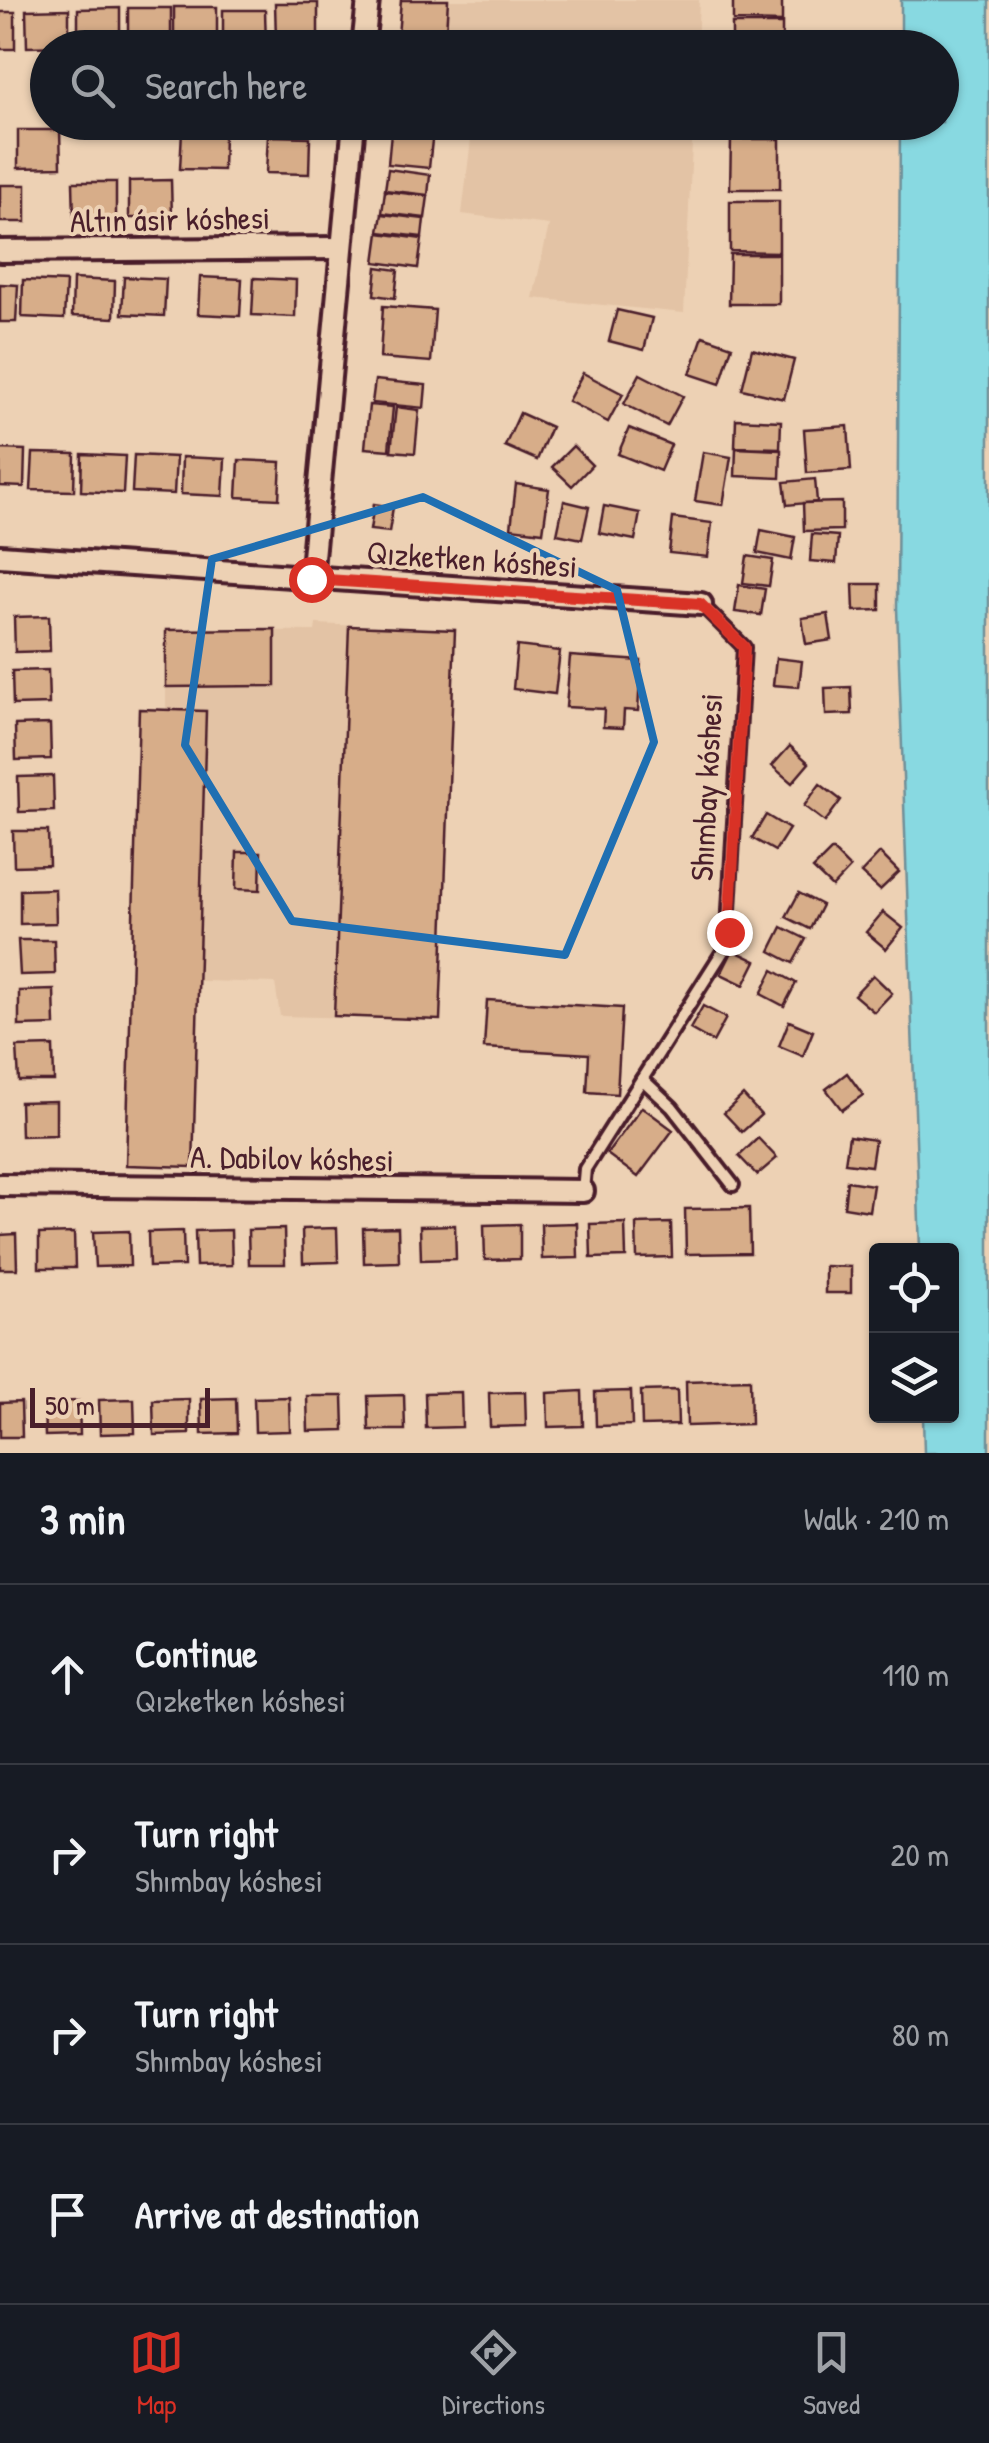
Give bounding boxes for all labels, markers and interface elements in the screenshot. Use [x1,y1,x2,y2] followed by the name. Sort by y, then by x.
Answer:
[30,30,959,140] search box
[65,58,120,113] icon: search
[145,59,307,111] text: Search here
[70,196,270,242] street label: Altın ásir kóshesi
[365,530,579,588] street label: Qızketken kóshesi
[289,557,335,603] route start
[680,692,732,882] street label: Shımbay kóshesi
[707,910,753,956] route end
[190,1135,394,1181] street label: A. Dabilov kóshesi
[869,1243,959,1423] map controls
[869,1243,959,1333] button: locate
[869,1333,959,1423] button: layers
[30,1383,210,1428] scale bar
[45,1386,95,1424] text: 50 m
[40,1490,125,1547] text: 3 min
[804,1497,949,1540] text: Walk · 210 m
[135,1627,257,1679] text: Continue
[40,1647,95,1702] icon: ahead
[882,1653,949,1696] text: 110 m
[135,1679,346,1722] text: Qızketken kóshesi
[135,1807,278,1859] text: Turn right
[40,1827,95,1882] icon: right
[891,1833,949,1876] text: 20 m
[135,1859,323,1902] text: Shımbay kóshesi
[135,1987,278,2039] text: Turn right
[40,2007,95,2062] icon: right
[892,2013,949,2056] text: 80 m
[135,2039,323,2082] text: Shımbay kóshesi
[40,2187,95,2242] icon: arrive
[135,2188,419,2240] text: Arrive at destination
[129,2325,184,2423] tab: Map
[442,2325,545,2423] tab: Directions
[803,2325,860,2423] tab: Saved

